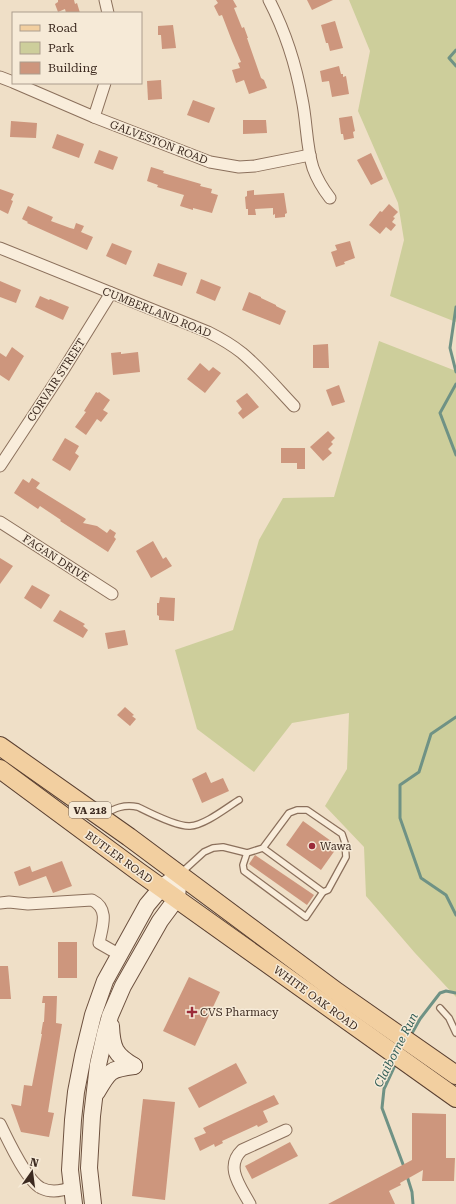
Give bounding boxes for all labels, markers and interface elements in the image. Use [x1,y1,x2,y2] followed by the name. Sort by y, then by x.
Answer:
[12,12,142,84] legend
[48,21,78,35] text: Road
[48,41,75,55] text: Park
[48,61,97,75] text: Building
[108,118,210,167] street label: GALVESTON ROAD
[100,285,213,340] street label: CUMBERLAND ROAD
[25,336,88,424] street label: CORVAIR STREET
[20,532,91,585] street label: FAGAN DRIVE
[69,802,111,818] road number: VA 218
[82,829,155,886] street label: BUTLER ROAD
[320,840,351,853] place label: Wawa
[307,841,317,851] marker: Wawa
[271,963,360,1033] street label: WHITE OAK ROAD
[200,1006,279,1019] place label: CVS Pharmacy
[187,1007,197,1017] marker: CVS Pharmacy
[371,1010,421,1090] water label: Claiborne Run
[12,1152,52,1192] north arrow
[29,1155,40,1170] text: N

